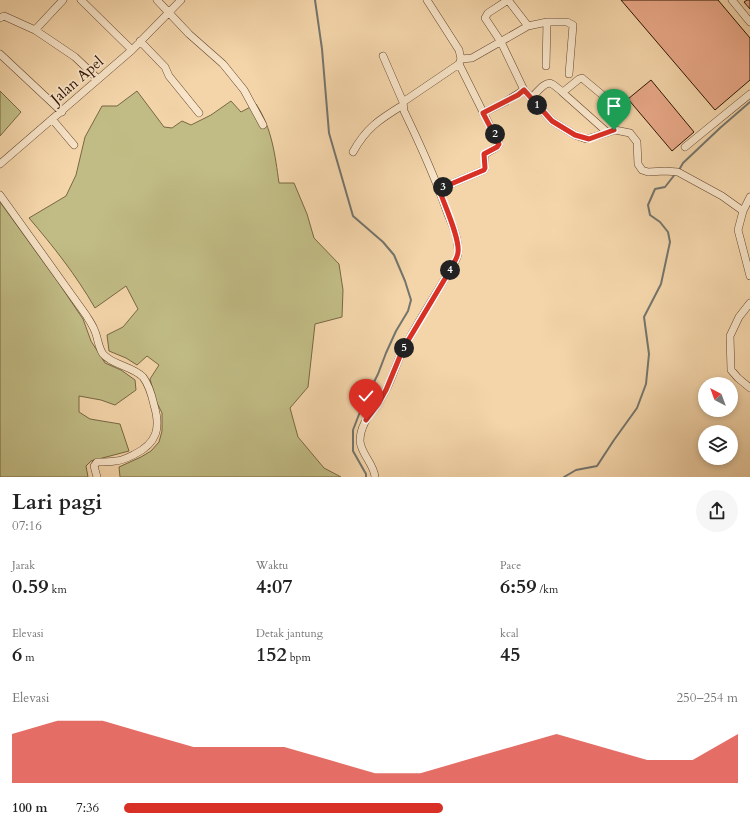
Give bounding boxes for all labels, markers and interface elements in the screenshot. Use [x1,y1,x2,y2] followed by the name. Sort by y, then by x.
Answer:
[45,51,108,110] street label: Jalan Apel
[597,89,631,130] pin
[527,95,547,115] pin: 1
[603,95,625,117] icon: arrive
[534,97,540,112] text: 1
[485,124,505,144] pin: 2
[492,126,498,141] text: 2
[433,177,453,197] pin: 3
[440,179,446,194] text: 3
[440,260,460,280] pin: 4
[447,262,453,277] text: 4
[394,338,414,358] pin: 5
[401,340,407,355] text: 5
[698,377,738,417] north arrow
[698,377,738,465] map controls
[349,379,383,420] pin
[355,385,377,407] icon: check
[698,425,738,465] button: layers
[12,487,102,517] text: Lari pagi
[696,490,738,532] button: share
[12,517,42,535] text: 07:16
[12,558,35,573] text: Jarak
[256,558,288,573] text: Waktu
[500,558,521,573] text: Pace
[12,573,49,600] text: 0.59
[256,573,293,600] text: 4:07
[500,573,537,600] text: 6:59
[49,582,67,597] text: km
[537,582,558,597] text: /km
[12,626,44,641] text: Elevasi
[256,626,323,641] text: Detak jantung
[500,626,518,641] text: kcal
[12,641,22,668] text: 6
[256,641,287,668] text: 152
[500,641,521,668] text: 45
[22,650,35,665] text: m
[287,650,311,665] text: bpm
[12,689,49,707] text: Elevasi
[676,689,738,707] text: 250–254 m
[12,799,47,817] text: 100 m
[76,799,99,817] text: 7:36

